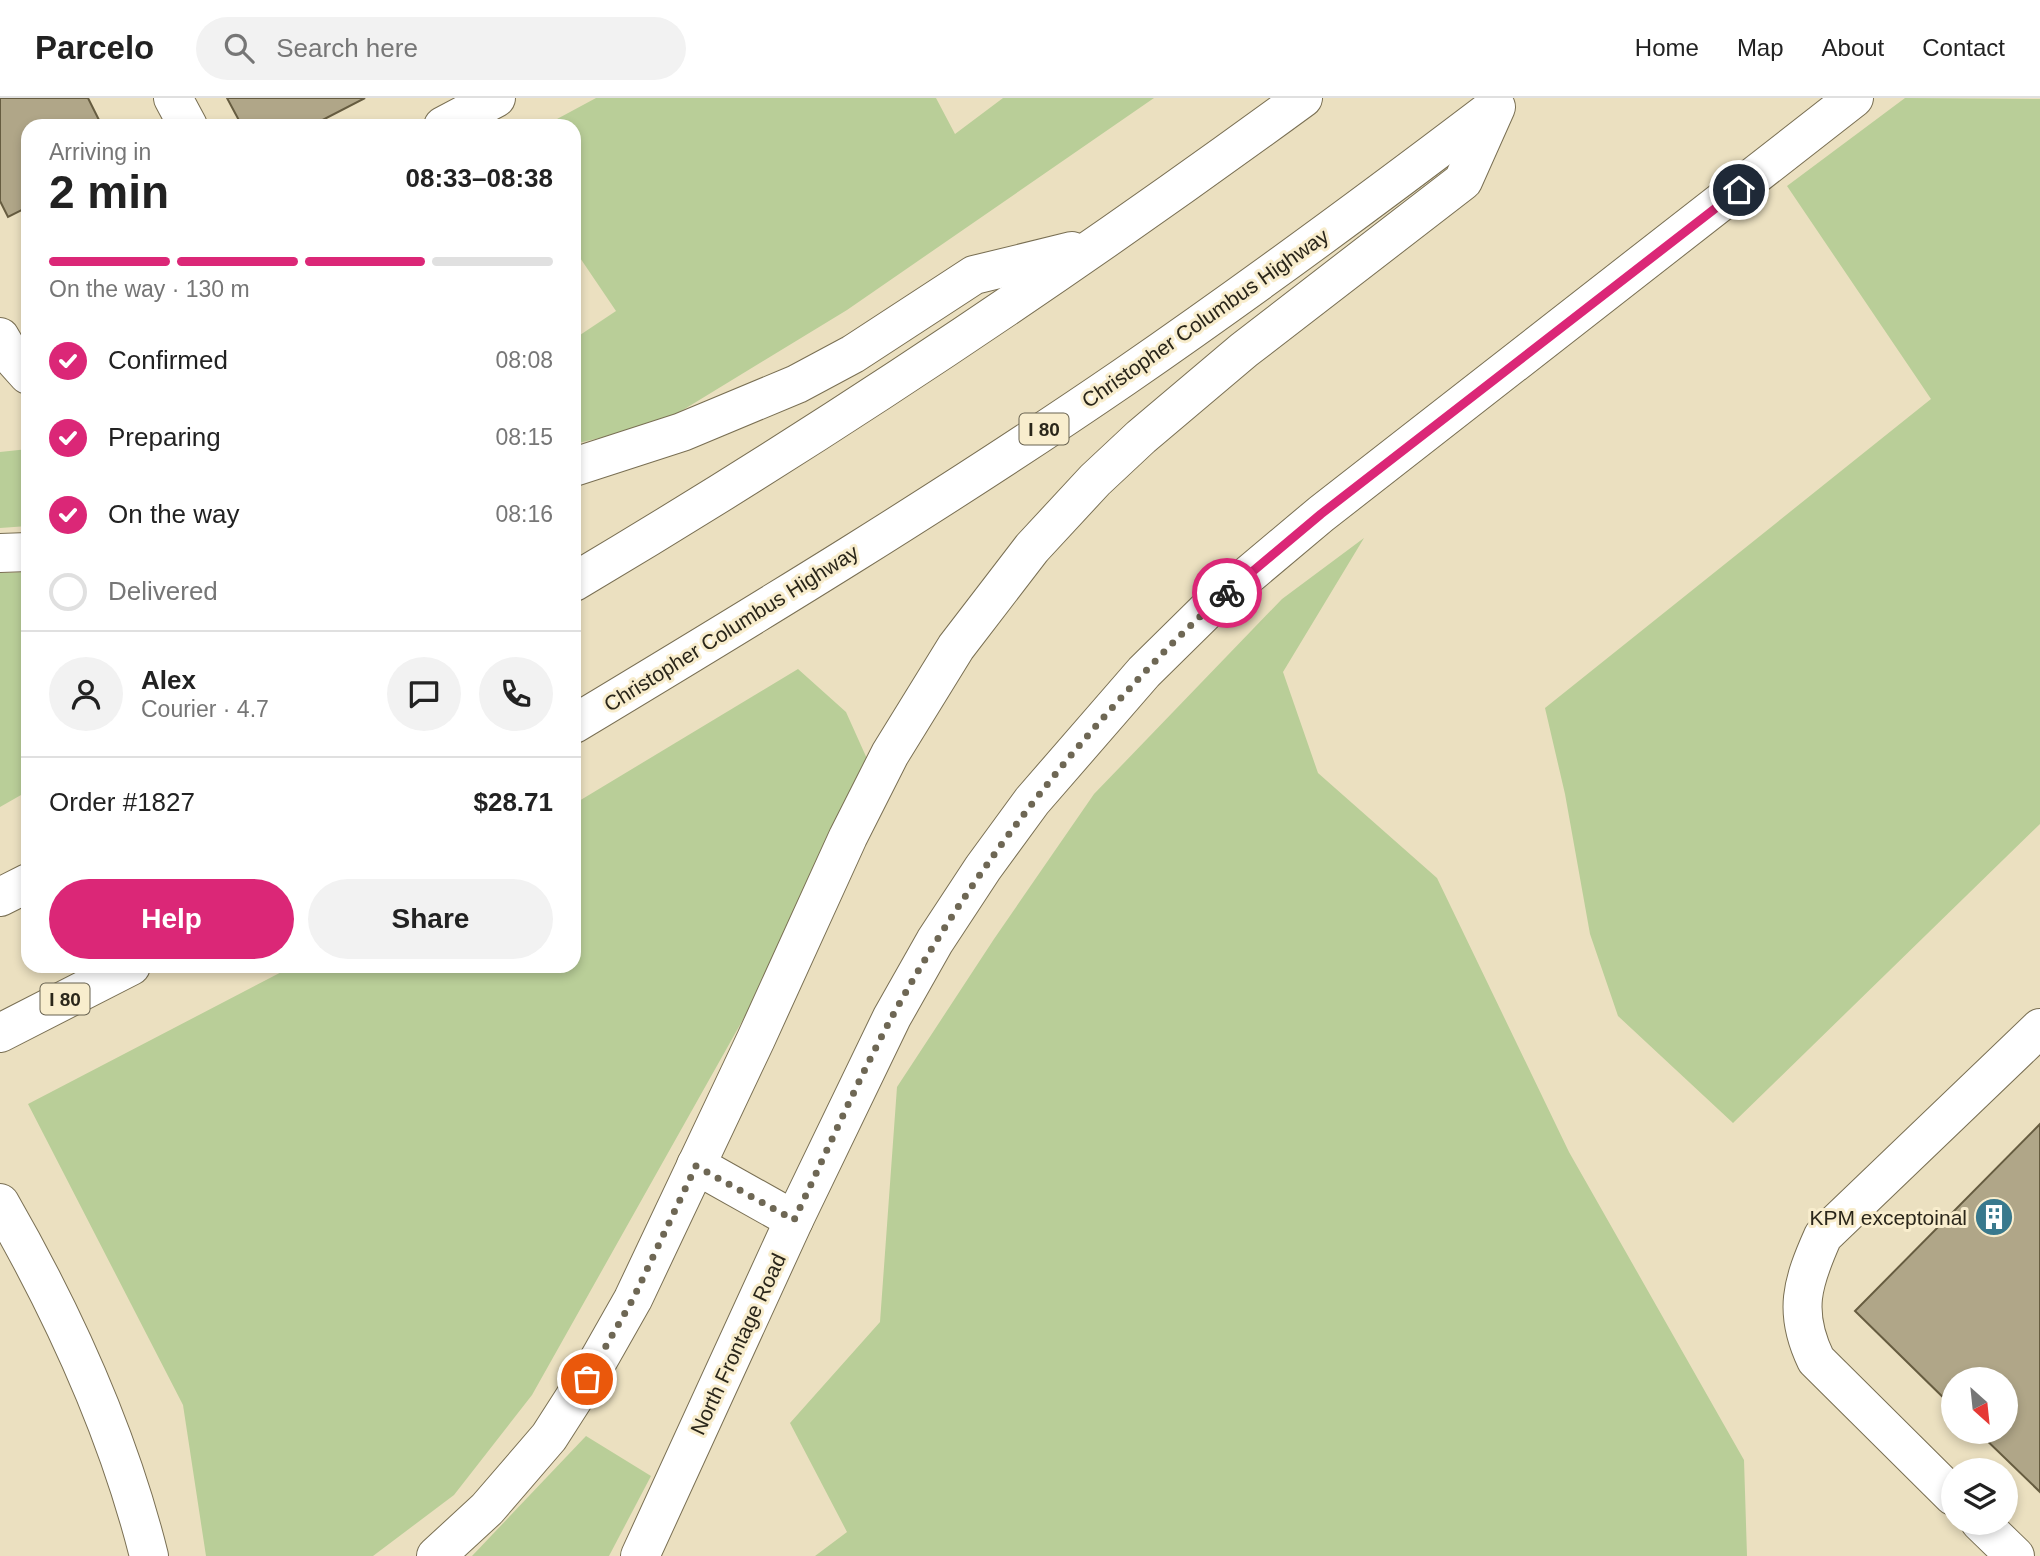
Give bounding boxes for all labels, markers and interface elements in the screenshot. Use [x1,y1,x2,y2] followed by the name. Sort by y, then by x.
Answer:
[196,17,686,80] search box
[35,29,154,66] text: Parcelo
[220,29,258,67] icon: search
[276,33,418,63] text: Search here
[1635,34,1699,61] text: Home
[1737,34,1784,61] text: Map
[1822,34,1884,61] text: About
[1922,34,2005,61] text: Contact
[49,139,151,165] text: Arriving in
[1709,160,1769,220] pin
[406,163,553,193] text: 08:33–08:38
[49,166,169,218] text: 2 min
[1720,171,1758,209] icon: home
[1077,224,1333,412] street label: Christopher Columbus Highway
[49,276,250,302] text: On the way · 130 m
[49,342,87,380] icon: check
[108,345,228,375] text: Confirmed
[495,347,553,373] text: 08:08
[1020,414,1068,444] road number: I 80
[49,419,87,457] icon: check
[108,422,221,452] text: Preparing
[495,424,553,450] text: 08:15
[49,496,87,534] icon: check
[108,499,240,529] text: On the way
[495,501,553,527] text: 08:16
[600,540,863,716] street label: Christopher Columbus Highway
[1192,558,1262,628] courier
[1208,574,1246,612] icon: bike
[108,576,218,606] text: Delivered
[49,657,123,731] button: person
[387,657,461,731] button: chat
[479,657,553,731] button: phone
[141,665,196,695] text: Alex
[141,696,269,722] text: Courier · 4.7
[49,787,195,817] text: Order #1827
[473,787,553,817] text: $28.71
[49,879,294,959] button: Help
[308,879,553,959] button: Share
[41,984,90,1015] road number: I 80
[1973,1196,2015,1238] building icon: KPM exceptoinal
[1809,1206,1967,1229] place label: KPM exceptoinal
[686,1250,790,1438] street label: North Frontage Road
[557,1349,617,1409] pin
[568,1360,606,1398] icon: bag
[1941,1367,2018,1444] north arrow
[1941,1367,2018,1535] map controls
[1941,1458,2018,1535] button: layers

